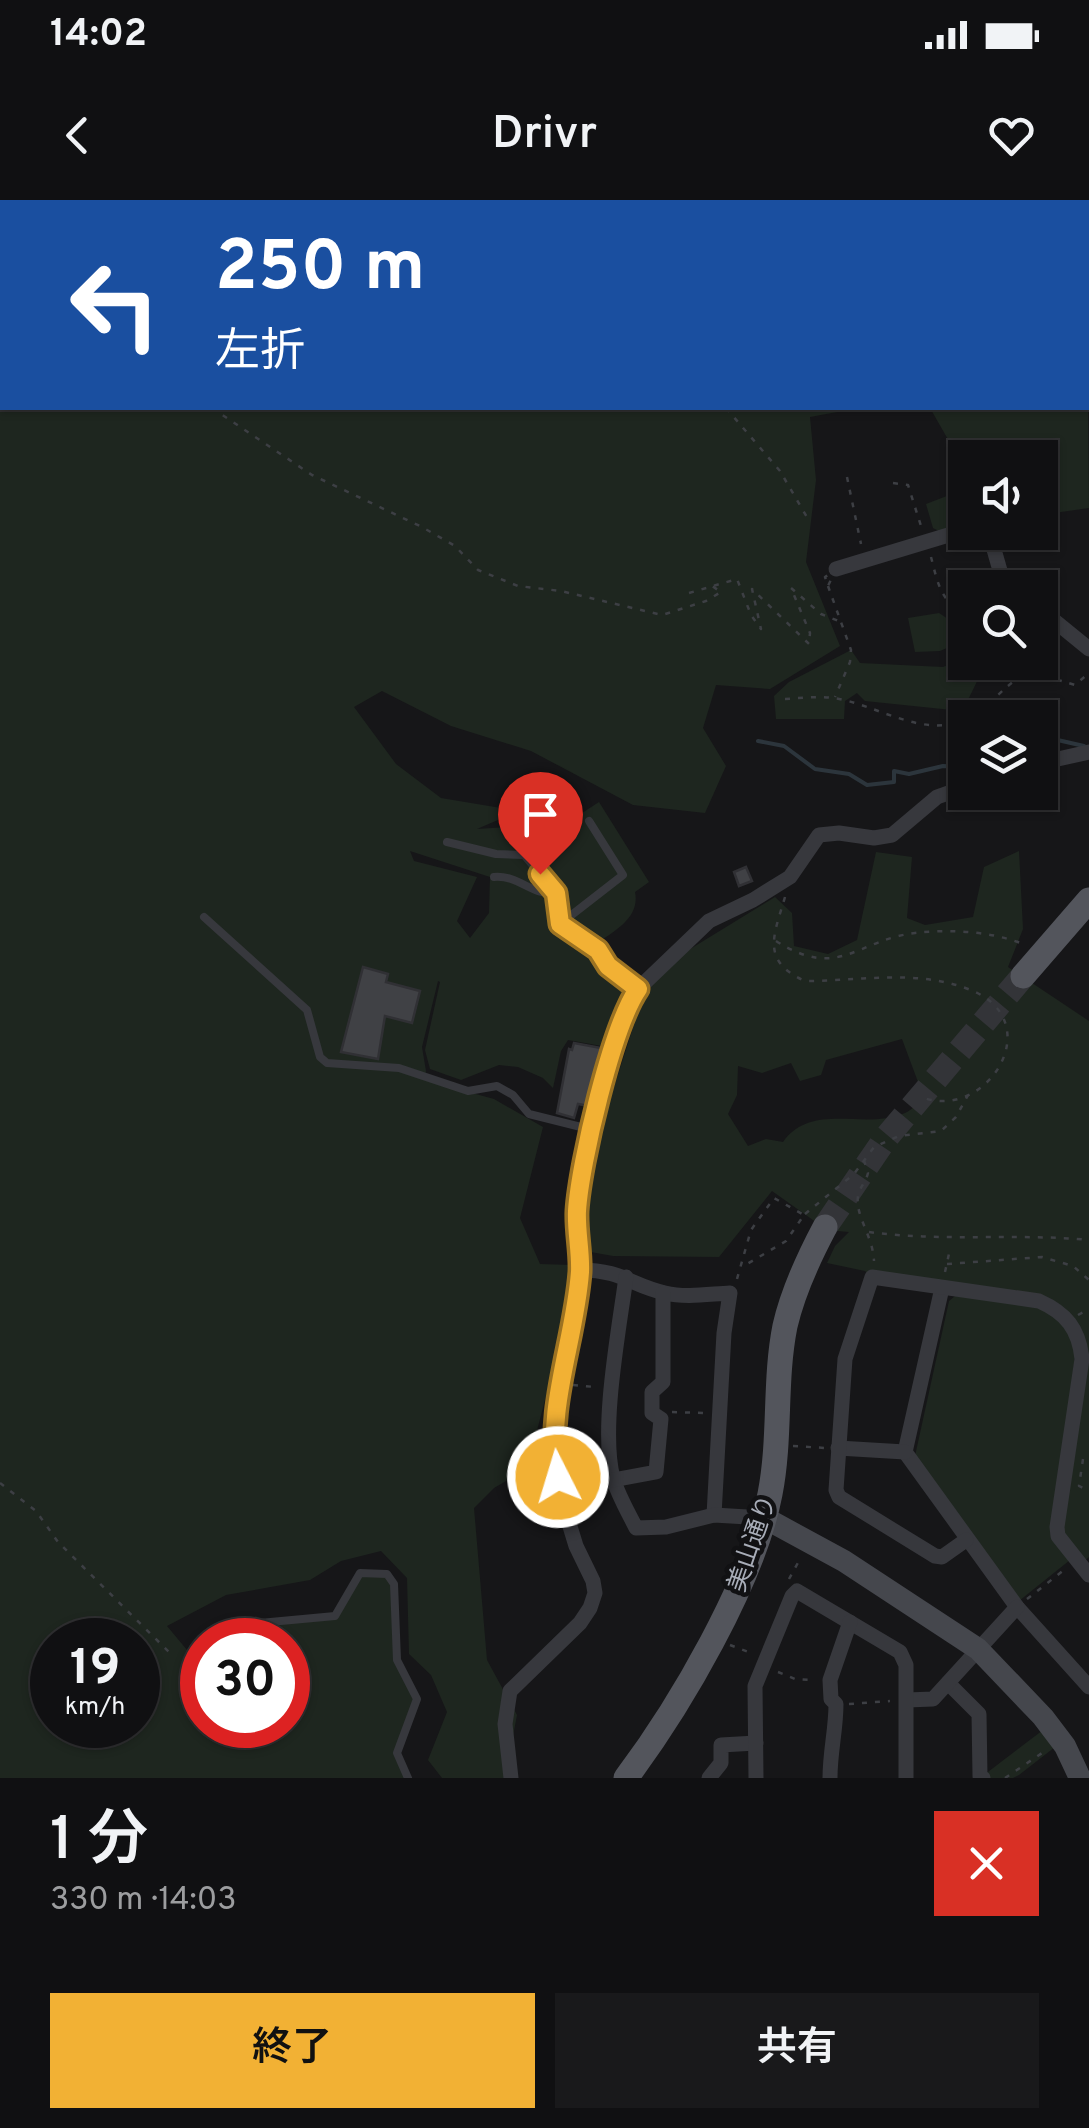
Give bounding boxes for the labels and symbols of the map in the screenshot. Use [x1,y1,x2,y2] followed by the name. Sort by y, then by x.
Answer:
[498,772,583,875] pin
[506,1425,610,1529] position arrow
[722,1491,785,1596] street label: 美山通り
[180,1618,310,1748] speed limit sign: 30

